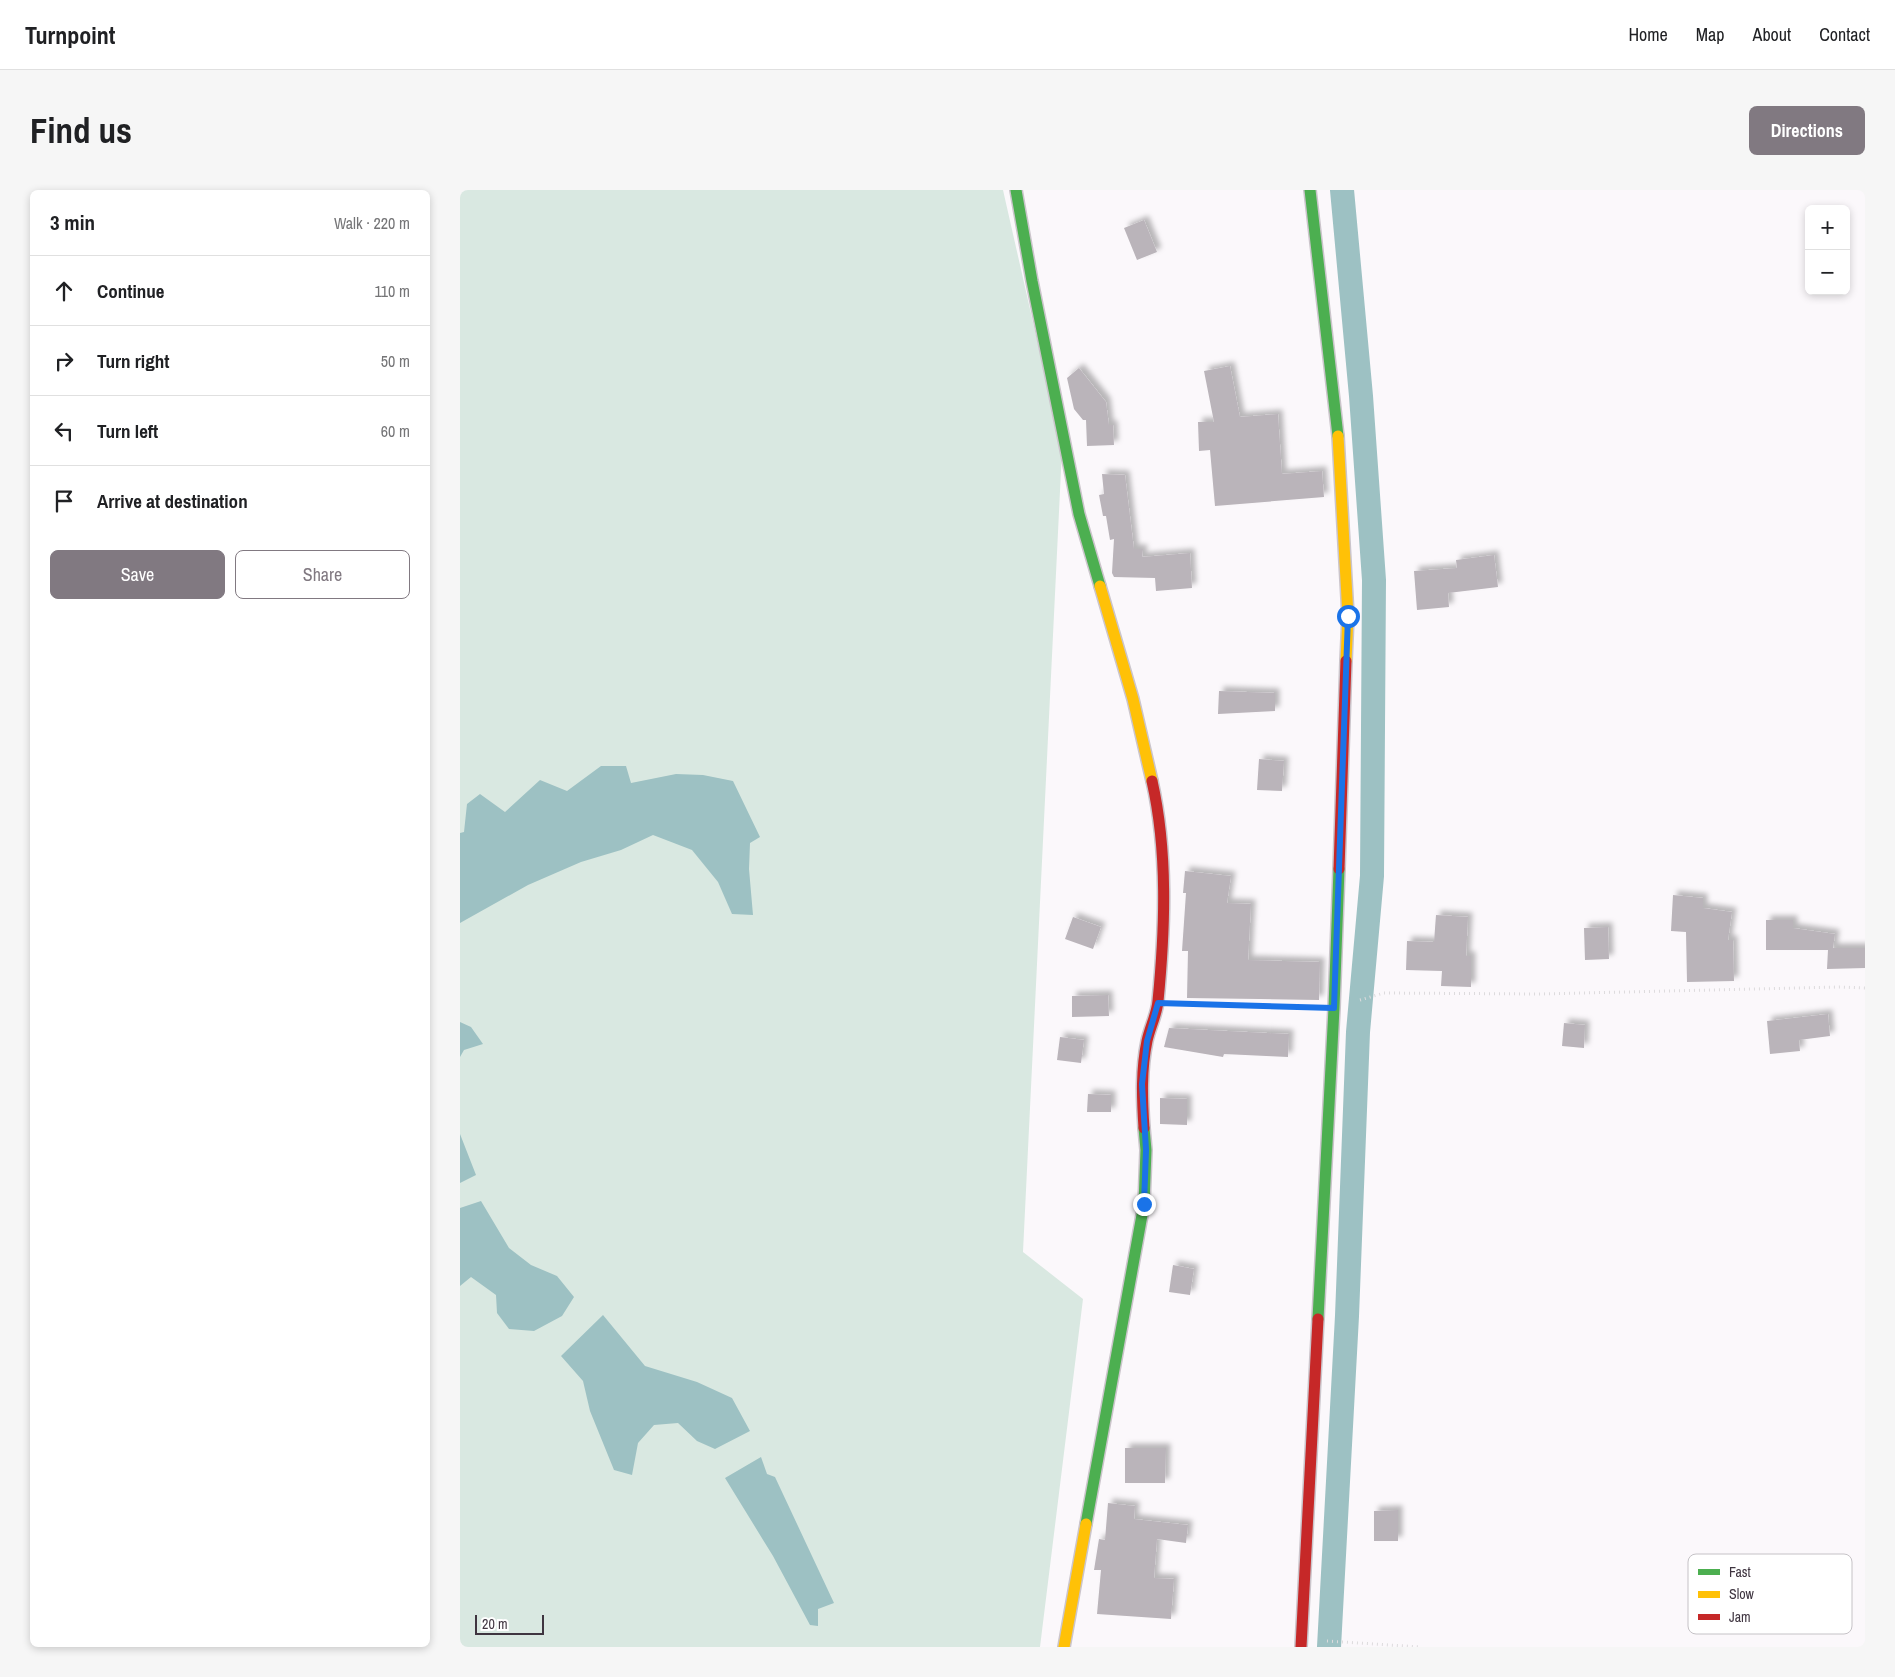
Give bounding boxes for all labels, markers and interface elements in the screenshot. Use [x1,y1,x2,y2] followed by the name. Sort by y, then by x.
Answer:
[25,19,115,51] text: Turnpoint
[1628,22,1668,47] text: Home
[1696,22,1725,47] text: Map
[1753,22,1791,47] text: About
[1819,22,1870,47] text: Contact
[1749,106,1865,155] button: Directions
[30,107,132,154] text: Find us
[1805,205,1850,295] map controls
[1805,205,1850,250] button: +
[50,208,95,237] text: 3 min
[334,212,410,234] text: Walk · 220 m
[1805,250,1850,295] button: −
[50,277,78,305] icon: ahead
[97,278,165,304] text: Continue
[374,280,410,302] text: 110 m
[50,347,78,375] icon: right
[97,348,169,374] text: Turn right
[381,350,410,372] text: 50 m
[50,417,78,445] icon: left
[97,418,158,444] text: Turn left
[381,420,410,442] text: 60 m
[50,487,78,515] icon: arrive
[97,488,248,514] text: Arrive at destination
[50,550,225,599] button: Save
[235,550,410,599] button: Share
[1337,605,1360,628] route start
[1133,1193,1156,1216] route end
[1688,1554,1852,1634] legend
[1729,1563,1751,1581] text: Fast
[1729,1585,1755,1603] text: Slow
[1729,1608,1751,1626] text: Jam
[475,1612,544,1635] scale bar
[482,1615,508,1633] text: 20 m

